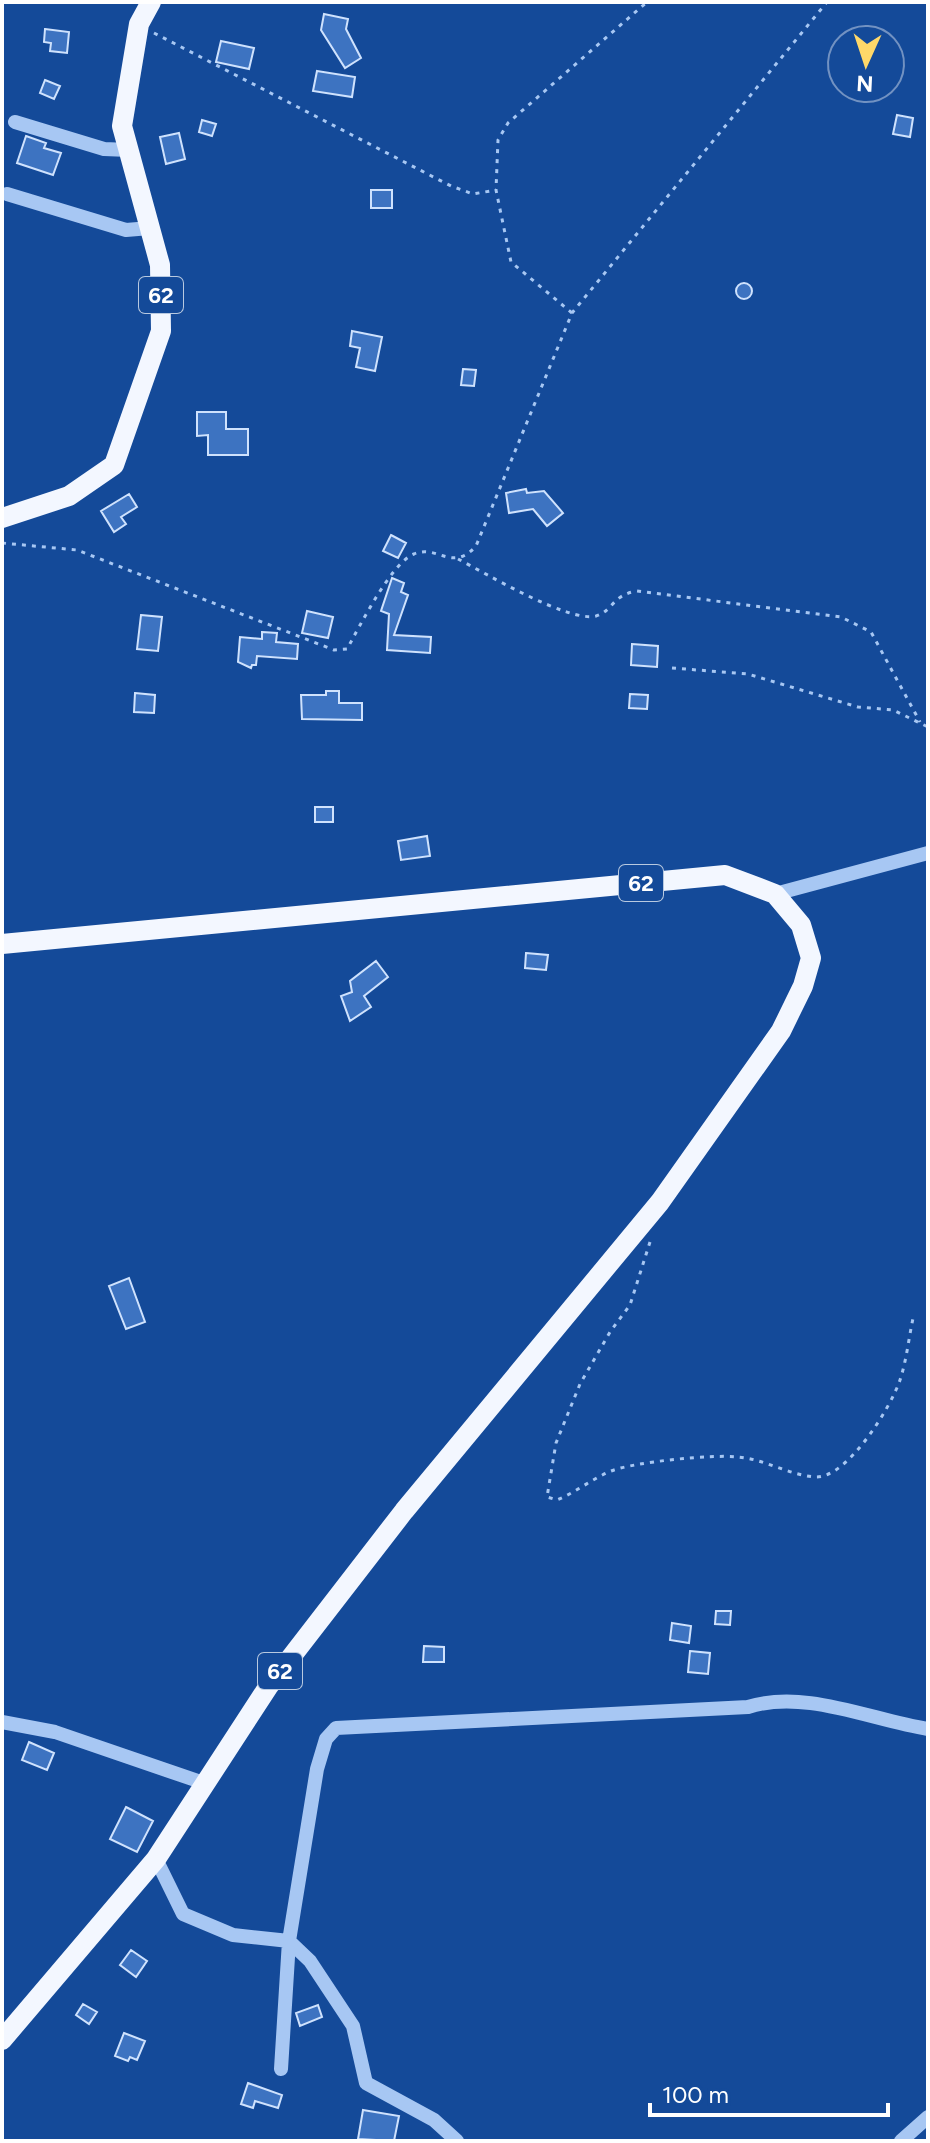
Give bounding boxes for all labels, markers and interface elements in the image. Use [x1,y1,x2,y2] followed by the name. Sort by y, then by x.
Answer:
[826,24,906,104] north arrow
[856,70,874,97] text: N
[139,277,183,313] road number: 62
[619,865,663,901] road number: 62
[258,1653,302,1689] road number: 62
[650,2067,888,2117] scale bar
[662,2080,729,2109] text: 100 m

